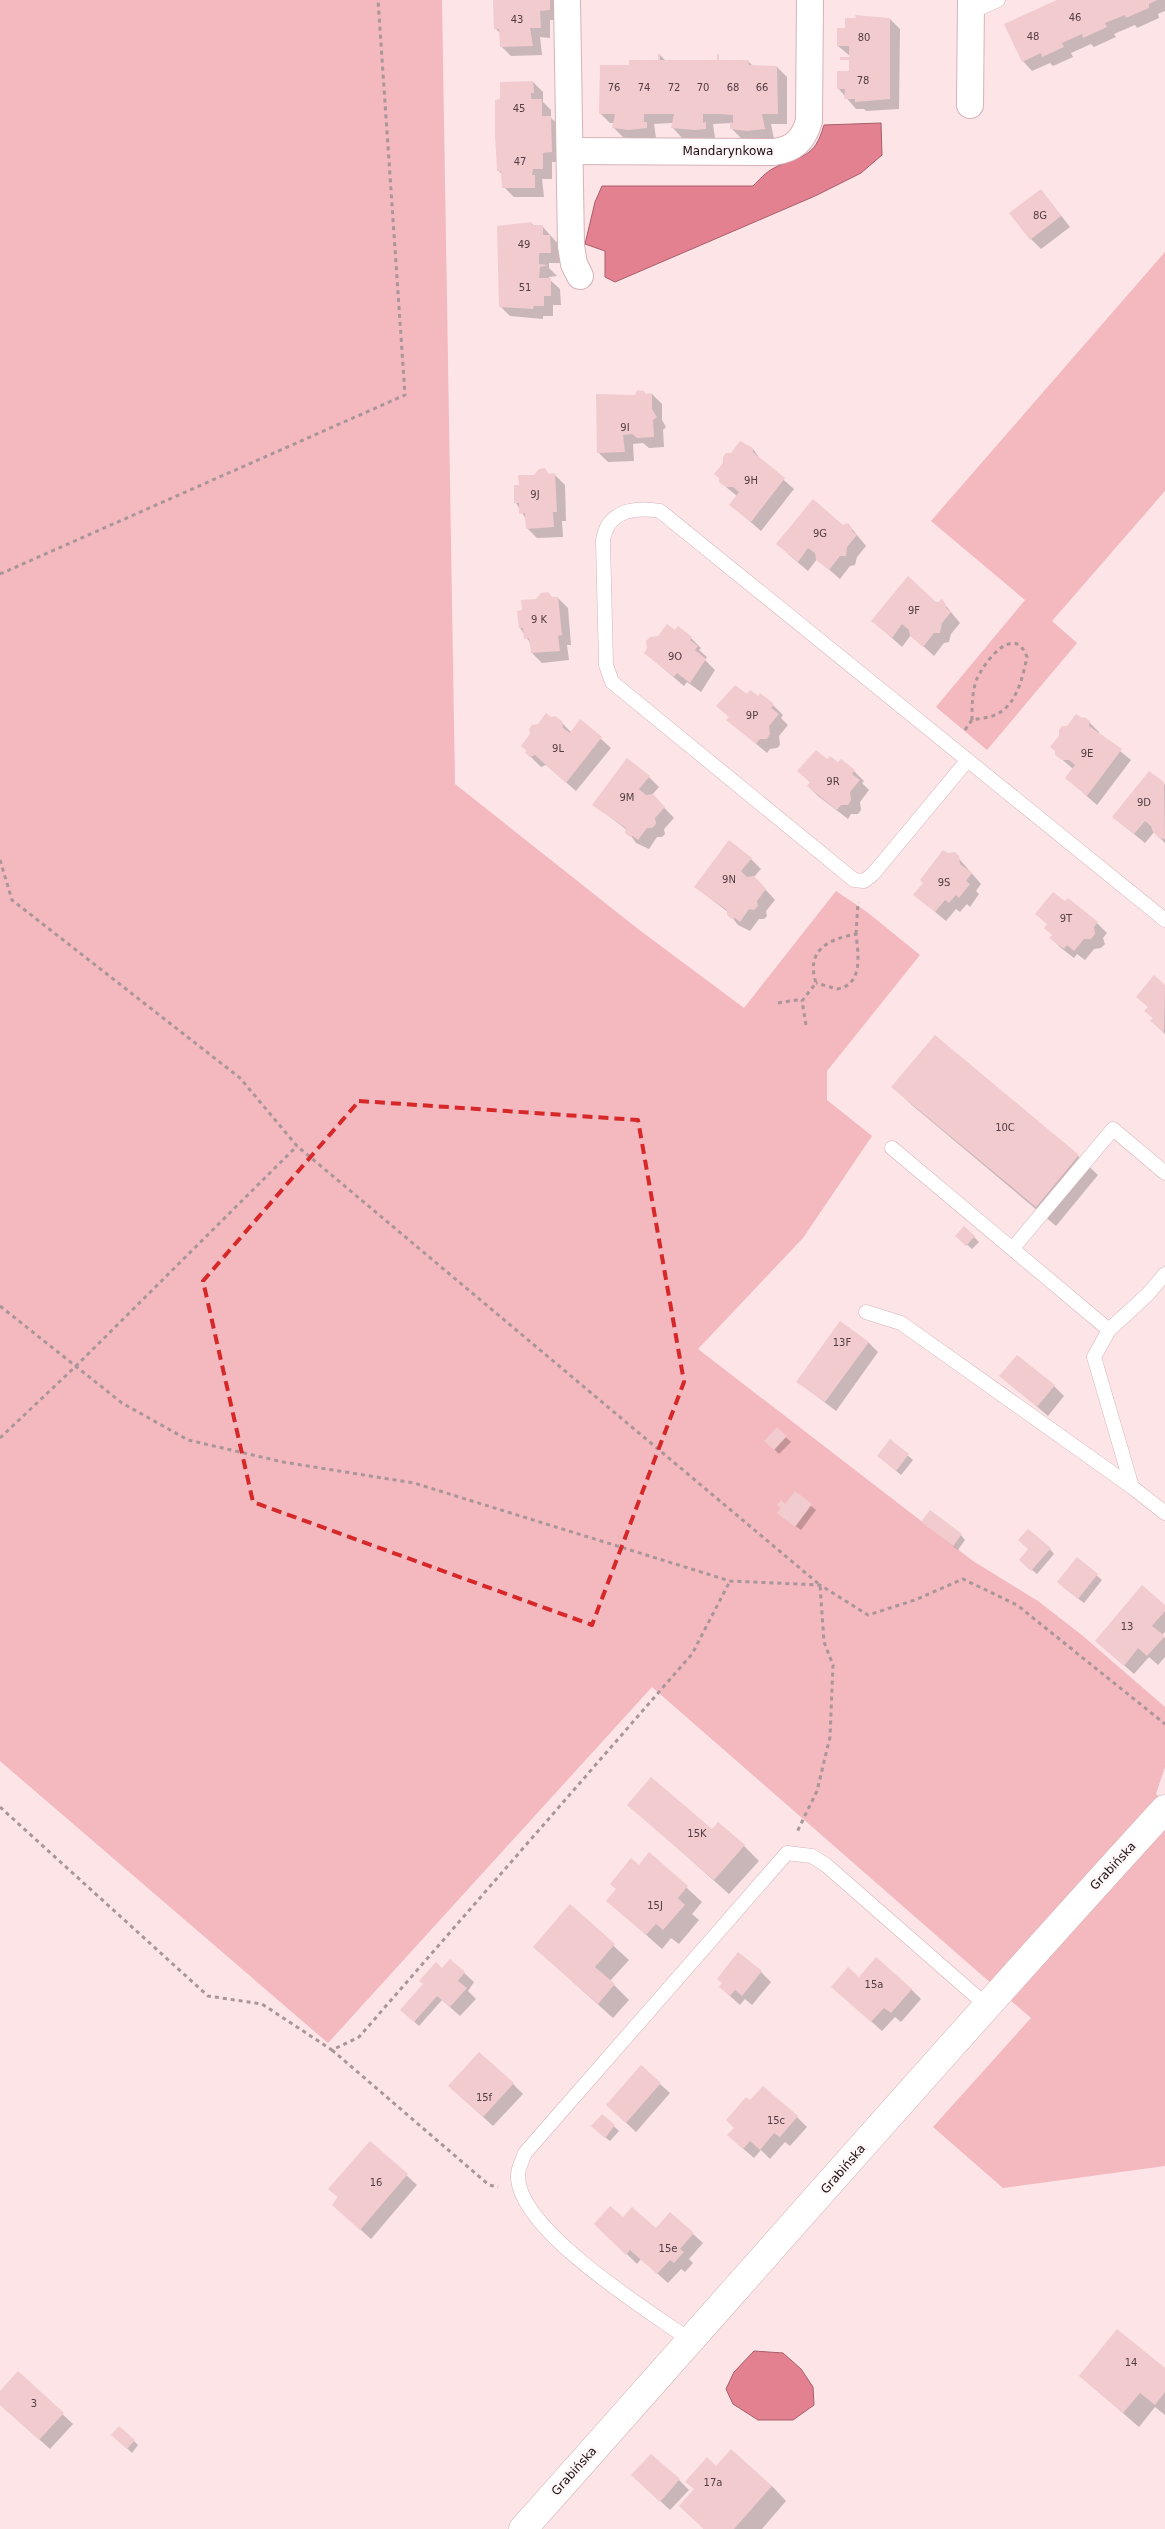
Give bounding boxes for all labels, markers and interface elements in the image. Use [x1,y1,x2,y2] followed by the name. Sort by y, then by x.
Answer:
[1069,12,1081,23] house number: 46
[511,14,523,25] house number: 43
[1027,31,1039,42] house number: 48
[858,32,870,43] house number: 80
[857,75,869,86] house number: 78
[608,82,620,93] house number: 76
[638,82,650,93] house number: 74
[668,82,680,93] house number: 72
[697,82,709,93] house number: 70
[727,82,739,93] house number: 68
[756,82,768,93] house number: 66
[513,103,525,114] house number: 45
[683,144,773,158] street label: Mandarynkowa
[514,156,526,167] house number: 47
[1033,210,1047,221] house number: 8G
[518,239,530,250] house number: 49
[519,282,531,293] house number: 51
[620,422,630,433] house number: 9I
[744,475,758,486] house number: 9H
[530,489,540,500] house number: 9J
[813,528,827,539] house number: 9G
[908,605,920,616] house number: 9F
[531,614,547,625] house number: 9 K
[668,651,682,662] house number: 9O
[746,710,758,721] house number: 9P
[552,743,564,754] house number: 9L
[1081,748,1093,759] house number: 9E
[826,776,840,787] house number: 9R
[620,792,635,803] house number: 9M
[1137,797,1151,808] house number: 9D
[722,874,736,885] house number: 9N
[938,877,950,888] house number: 9S
[1060,913,1073,924] house number: 9T
[995,1122,1015,1133] house number: 10C
[833,1337,851,1348] house number: 13F
[1121,1621,1133,1632] house number: 13
[687,1828,707,1839] house number: 15K
[1087,1839,1139,1893] street label: Grabińska
[647,1900,663,1911] house number: 15J
[865,1979,883,1990] house number: 15a
[476,2092,493,2103] house number: 15f
[767,2115,785,2126] house number: 15c
[818,2142,868,2196] street label: Grabińska
[370,2177,382,2188] house number: 16
[659,2243,677,2254] house number: 15e
[1125,2357,1137,2368] house number: 14
[31,2398,37,2409] house number: 3
[549,2444,599,2498] street label: Grabińska
[704,2477,722,2488] house number: 17a

